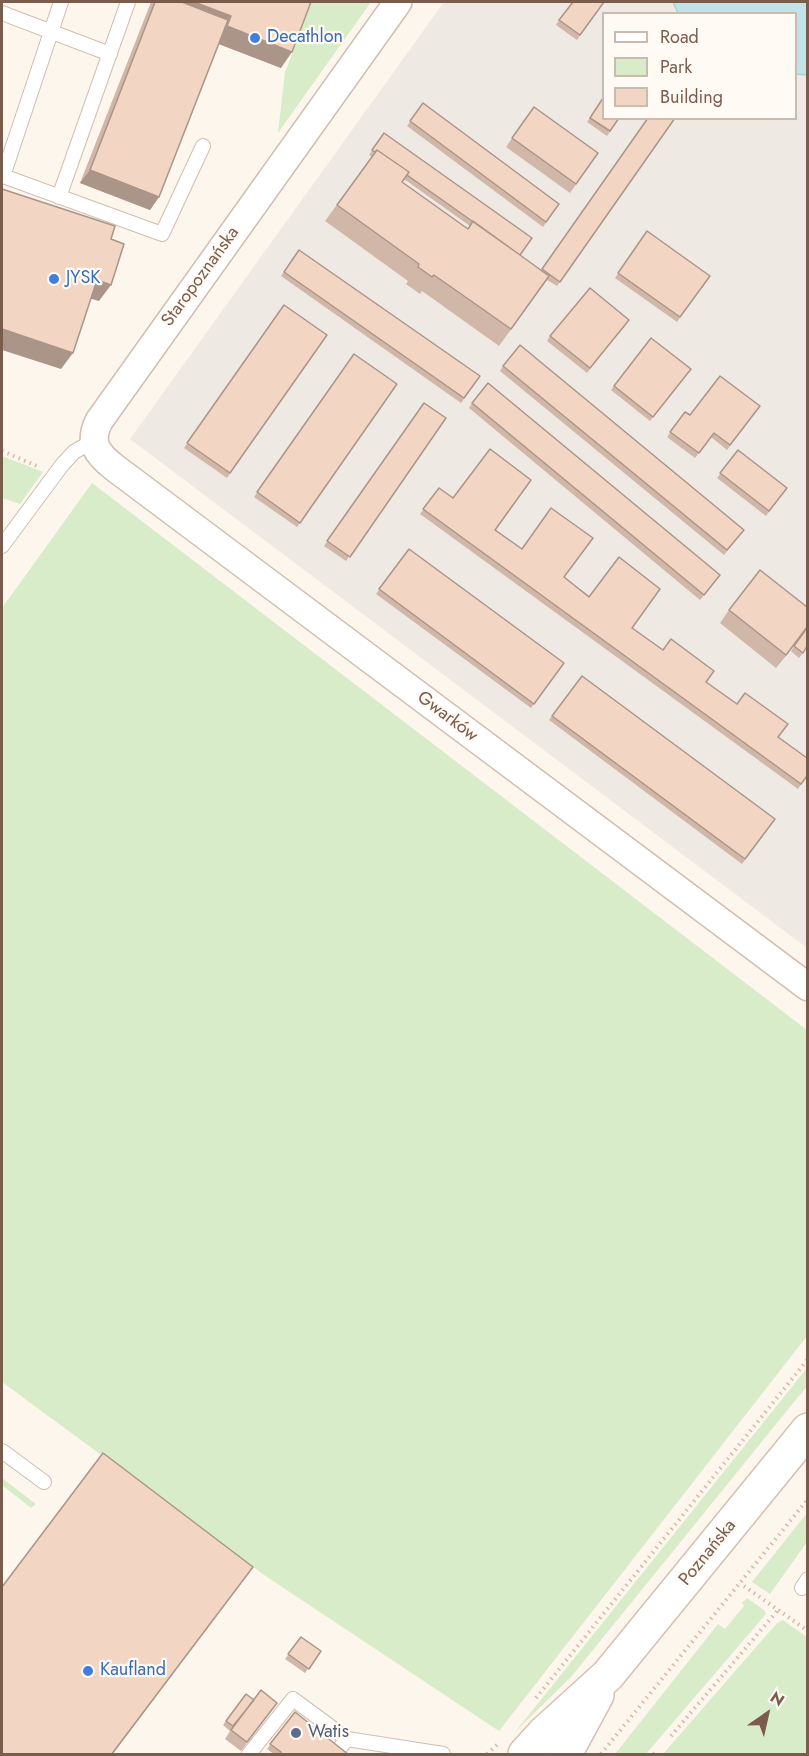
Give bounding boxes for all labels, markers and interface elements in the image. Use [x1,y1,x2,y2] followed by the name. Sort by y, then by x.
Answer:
[602,12,797,120] legend
[660,24,699,50] text: Road
[267,27,343,49] place label: Decathlon
[248,31,262,45] marker: Decathlon
[660,54,692,80] text: Park
[660,84,723,110] text: Building
[158,223,244,331] street label: Staropoznańska
[66,268,100,290] place label: JYSK
[47,272,61,286] marker: JYSK
[412,687,482,747] street label: Gwarków
[675,1516,741,1590] street label: Poznańska
[100,1660,166,1682] place label: Kaufland
[81,1664,95,1678] marker: Kaufland
[737,1684,797,1744] north arrow
[766,1686,789,1712] text: N
[308,1722,349,1744] place label: Watis
[289,1726,303,1740] marker: Watis

